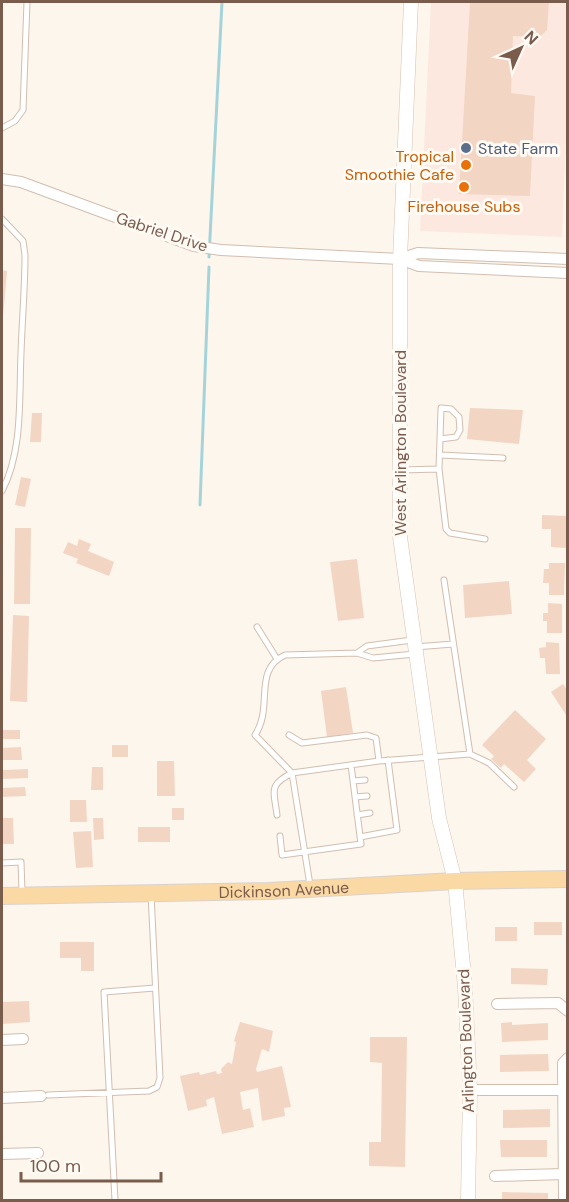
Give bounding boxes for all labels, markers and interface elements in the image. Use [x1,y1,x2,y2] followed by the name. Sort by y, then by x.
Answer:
[491,18,551,78] north arrow
[520,26,543,49] text: N
[478,138,558,159] place label: State Farm
[459,141,473,155] marker: State Farm
[345,146,454,185] place label: Tropical Smoothie Cafe
[459,158,473,172] marker: Tropical Smoothie Cafe
[457,180,471,194] marker: Firehouse Subs
[408,196,520,217] place label: Firehouse Subs
[113,207,211,257] street label: Gabriel Drive
[390,350,411,536] street label: West Arlington Boulevard
[218,876,350,902] street label: Dickinson Avenue
[453,969,479,1113] street label: Arlington Boulevard
[21,1145,160,1183] scale bar
[30,1154,81,1178] text: 100 m

